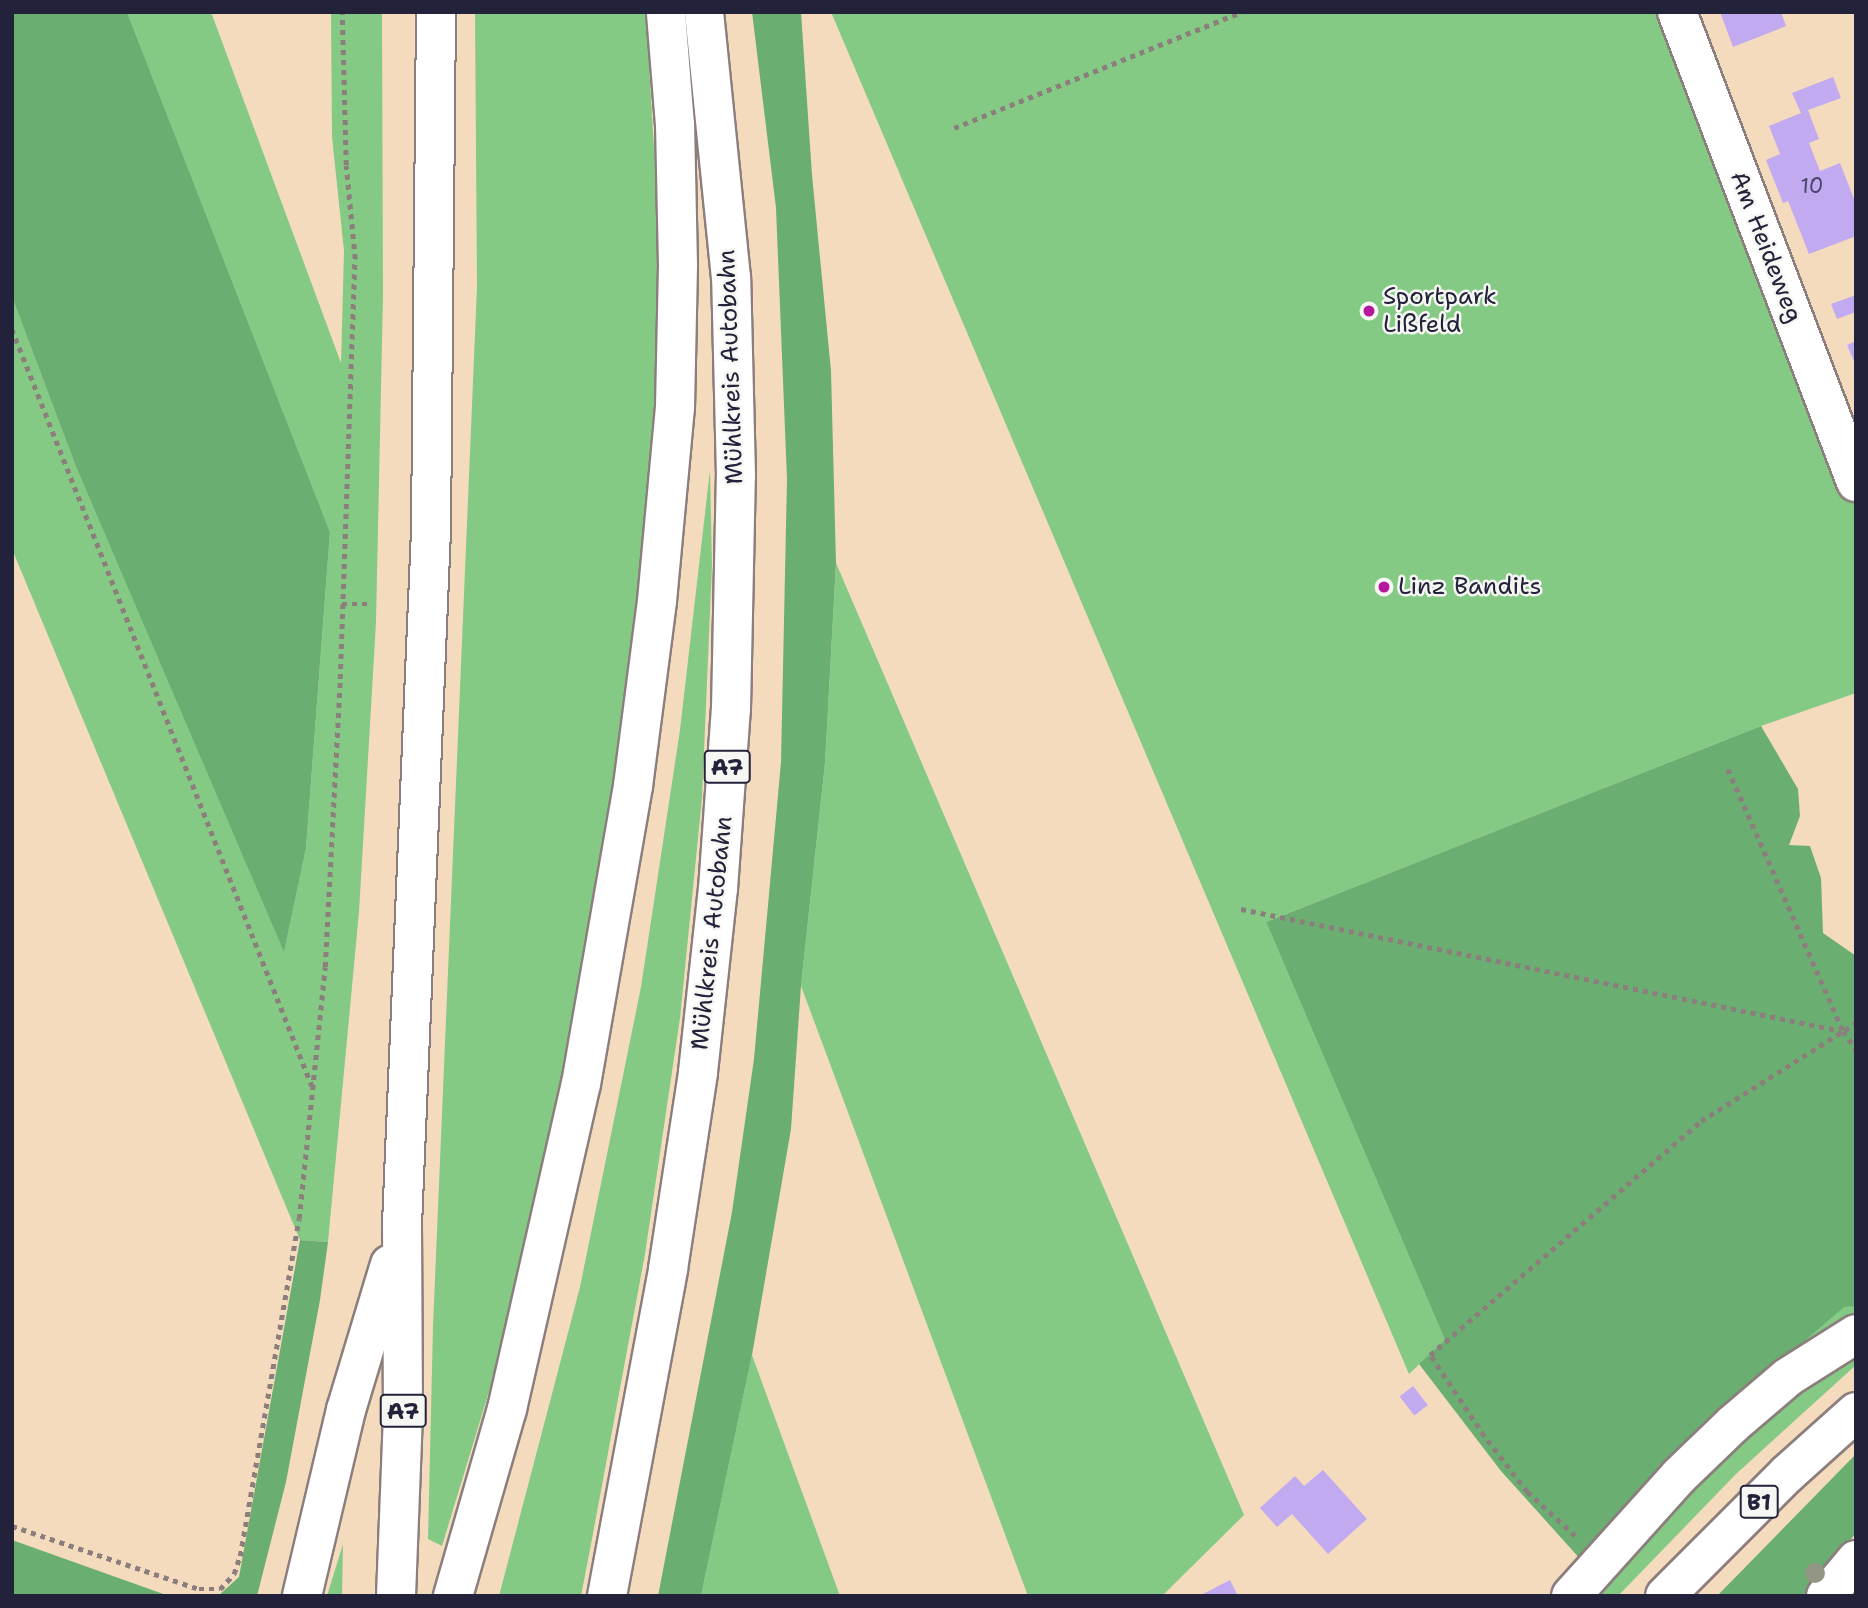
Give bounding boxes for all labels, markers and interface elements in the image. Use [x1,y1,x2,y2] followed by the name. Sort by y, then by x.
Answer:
[1724,167,1808,327] street label: Am Heideweg
[1801,173,1823,199] house number: 10
[713,249,749,485] street label: Mühlkreis Autobahn
[1383,283,1497,339] place label: Sportpark Lißfeld
[1361,303,1377,319] marker: Sportpark Lißfeld
[1398,573,1541,601] place label: Linz Bandits
[1376,579,1392,595] marker: Linz Bandits
[702,748,752,786] road number: A7
[685,815,739,1051] street label: Mühlkreis Autobahn
[378,1392,428,1430] road number: A7
[1738,1483,1780,1522] road number: B1

